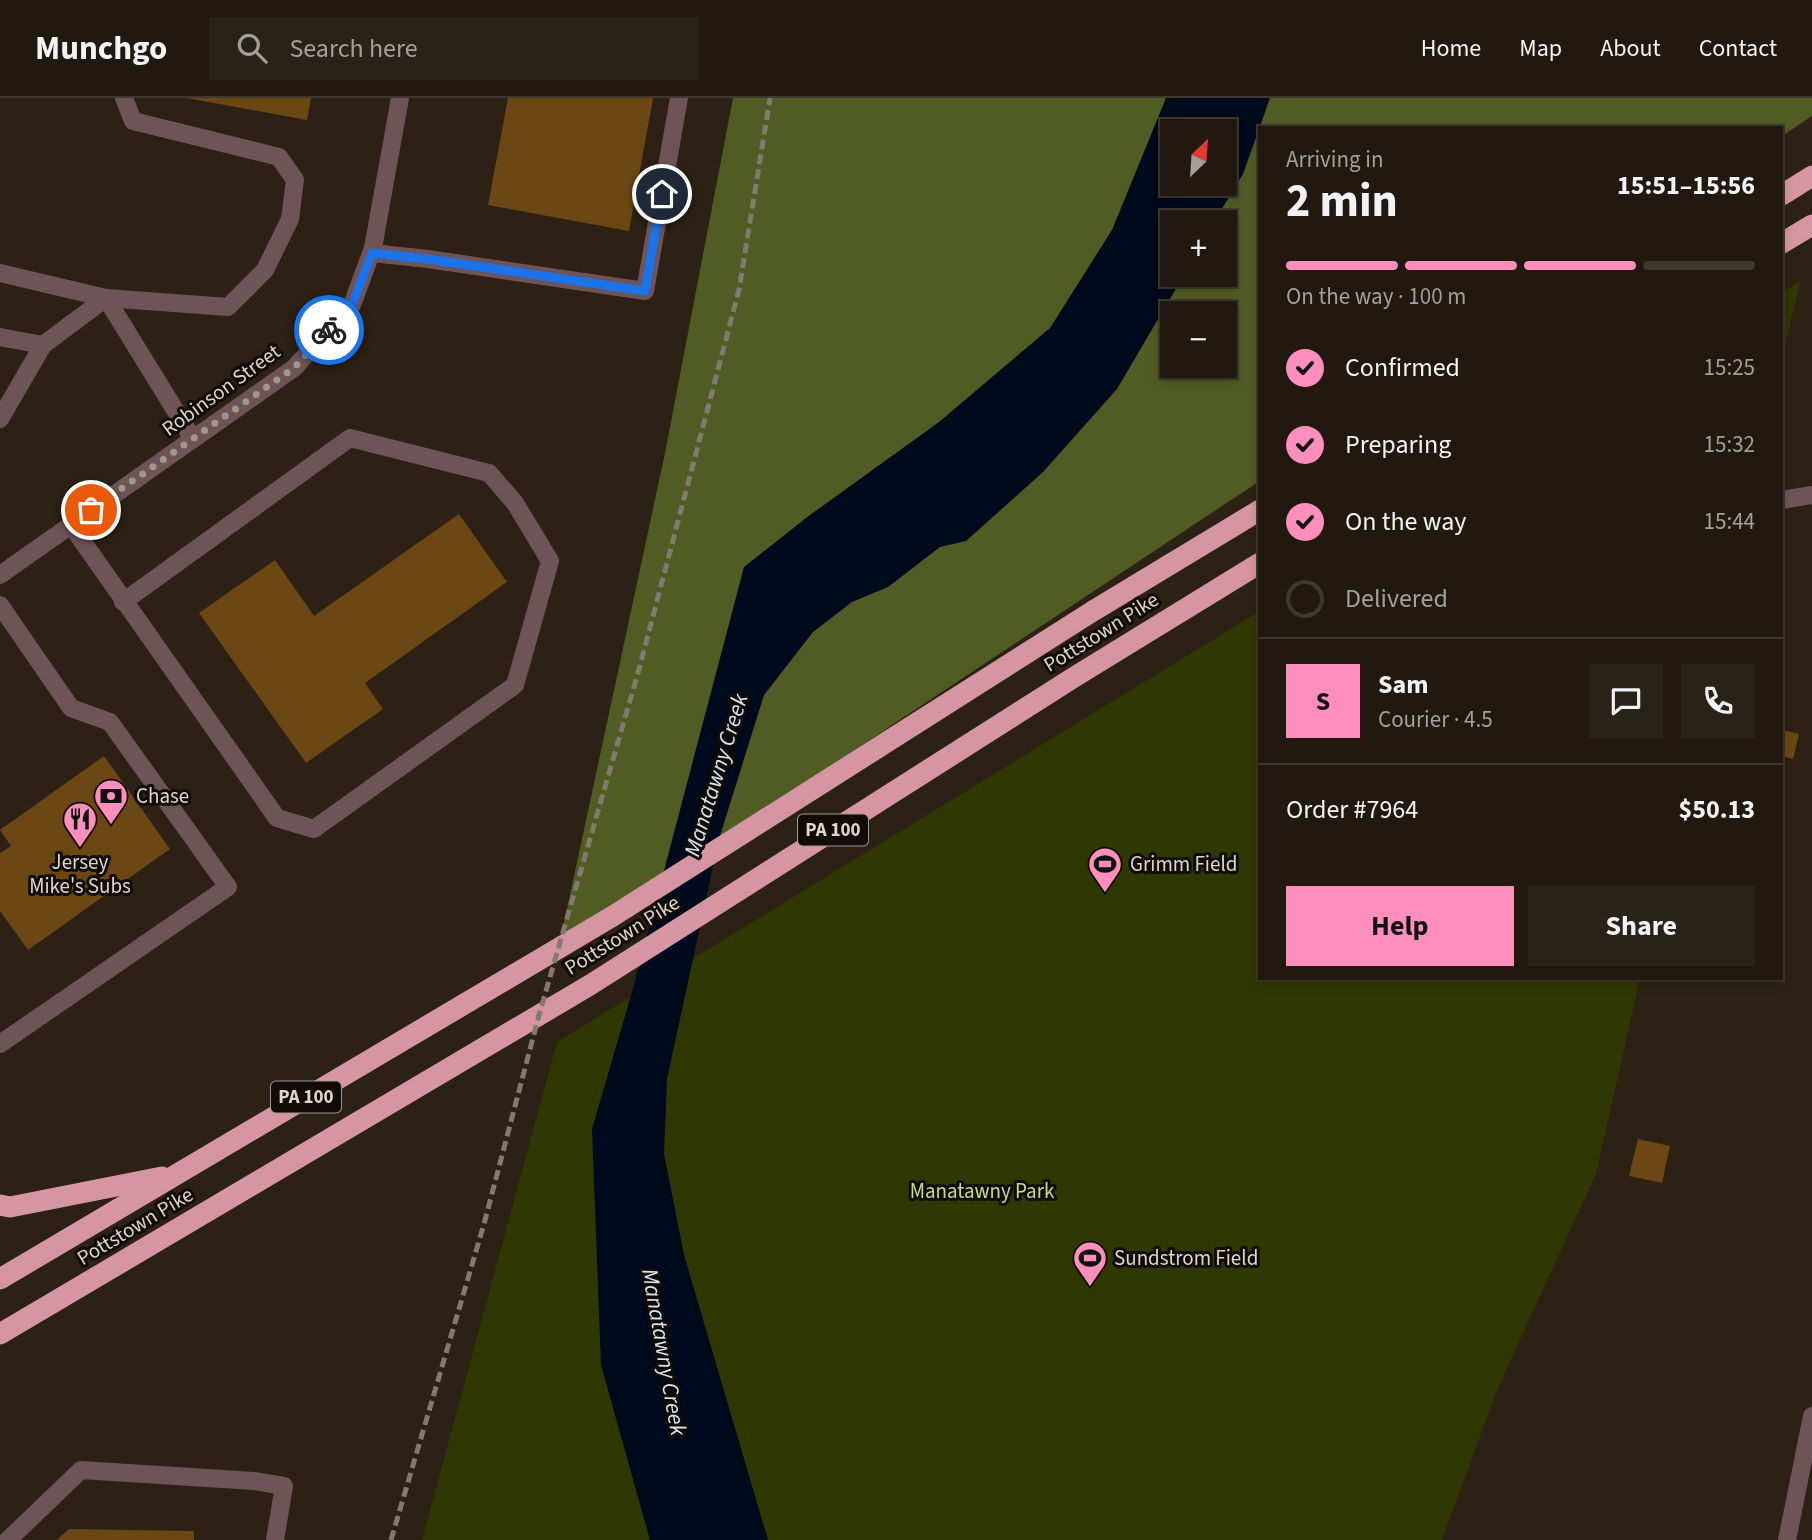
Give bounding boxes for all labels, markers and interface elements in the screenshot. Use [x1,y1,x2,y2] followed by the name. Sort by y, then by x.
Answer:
[209,17,699,80] search box
[35,25,167,72] text: Munchgo
[233,29,271,67] icon: search
[289,30,418,67] text: Search here
[1421,31,1481,66] text: Home
[1519,31,1562,66] text: Map
[1600,31,1661,66] text: About
[1699,31,1777,66] text: Contact
[1160,119,1237,196] north arrow
[1160,119,1237,378] map controls
[1286,143,1384,176] text: Arriving in
[632,164,692,224] pin
[1617,167,1755,204] text: 15:51–15:56
[1286,169,1398,234] text: 2 min
[643,175,681,213] icon: home
[1160,210,1237,287] button: +
[1286,280,1466,313] text: On the way · 100 m
[294,295,364,365] courier
[1160,301,1237,378] button: −
[310,311,348,349] icon: bike
[156,337,286,443] street label: Robinson Street
[1286,349,1324,387] icon: check
[1345,349,1460,386] text: Confirmed
[1704,351,1755,384] text: 15:25
[1286,426,1324,464] icon: check
[1345,426,1451,463] text: Preparing
[1704,428,1755,461] text: 15:32
[61,480,121,540] pin
[72,491,110,529] icon: bag
[1286,503,1324,541] icon: check
[1345,503,1466,540] text: On the way
[1704,505,1755,538] text: 15:44
[1345,580,1448,617] text: Delivered
[1038,585,1164,679] street label: Pottstown Pike
[1589,664,1663,738] button: chat
[1681,664,1755,738] button: phone
[1378,666,1428,703] text: Sam
[1316,683,1330,720] text: S
[676,688,757,861] water label: Manatawny Creek
[1378,703,1493,736] text: Courier · 4.5
[92,777,130,826] bank icon: Chase
[136,781,189,811] place label: Chase
[1286,791,1418,828] text: Order #7964
[1679,791,1755,828] text: $50.13
[61,800,99,849] restaurant icon: Jersey Mike's Subs
[798,814,868,846] road number: PA 100
[1086,845,1124,894] sports icon: Grimm Field
[29,847,131,901] place label: Jersey Mike's Subs
[1130,849,1237,879] place label: Grimm Field
[1286,886,1514,966] button: Help
[1528,886,1755,966] button: Share
[559,888,685,982] street label: Pottstown Pike
[271,1082,341,1113] road number: PA 100
[910,1176,1055,1206] park label: Manatawny Park
[71,1179,199,1273] street label: Pottstown Pike
[1071,1239,1109,1288] sports icon: Sundstrom Field
[1114,1243,1258,1273] place label: Sundstrom Field
[633,1266,695,1439] water label: Manatawny Creek

